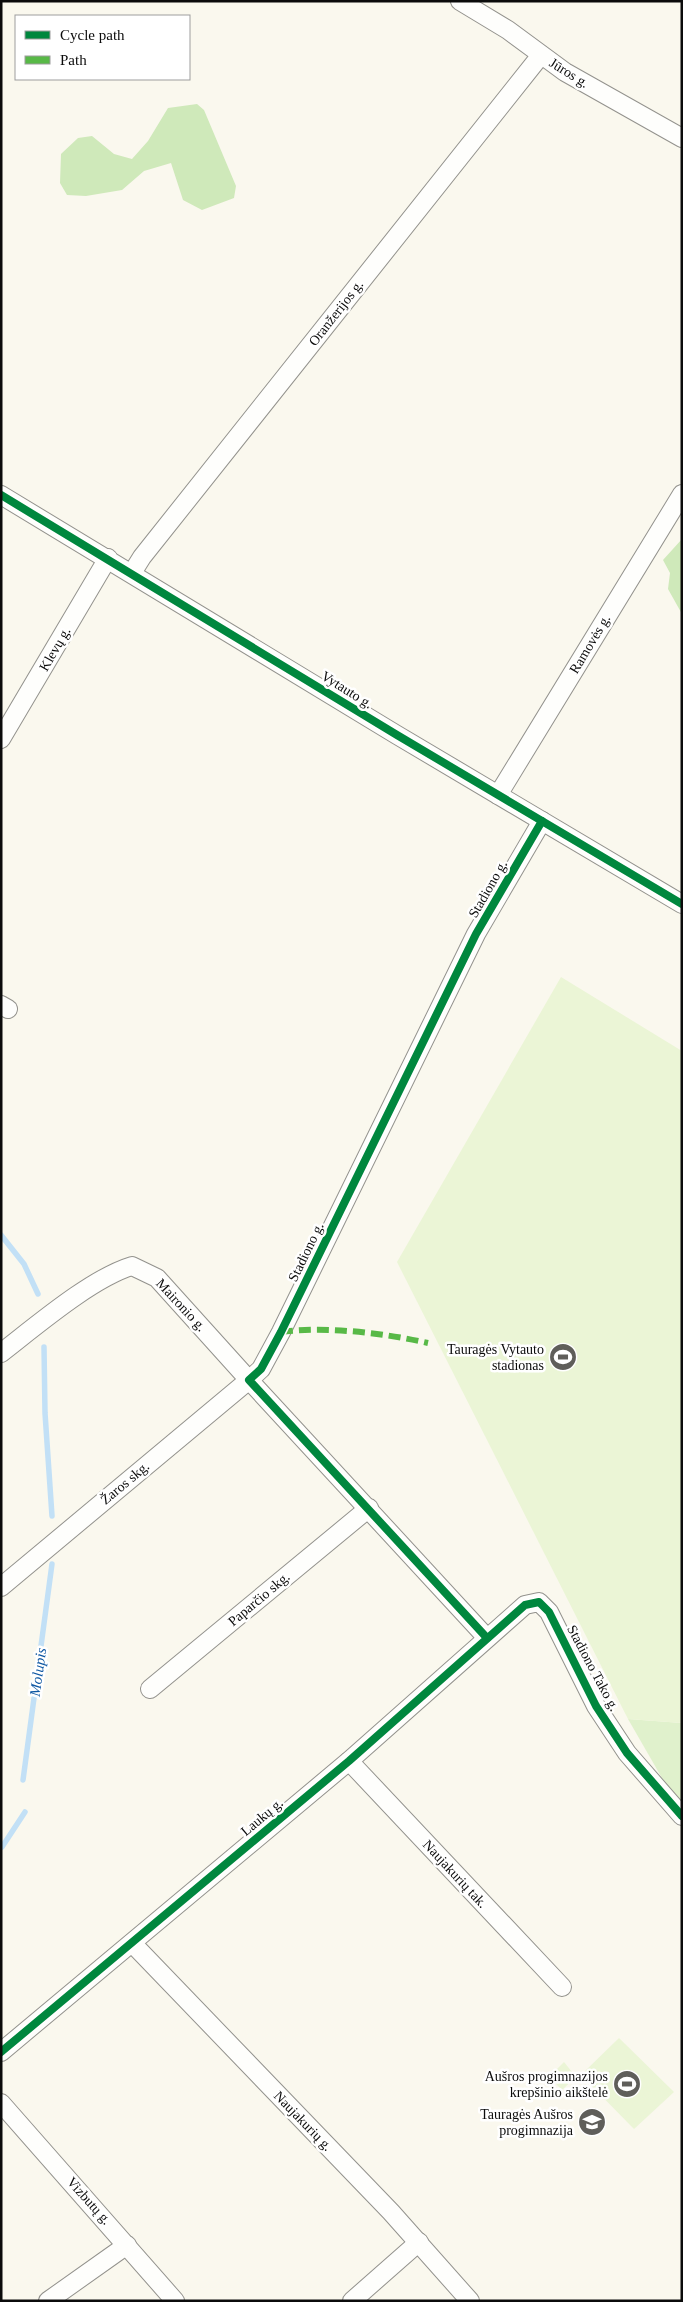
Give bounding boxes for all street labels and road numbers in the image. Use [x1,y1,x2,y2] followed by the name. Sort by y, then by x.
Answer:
[547,55,591,91] street label: Jūros g.
[306,277,366,349] street label: Oranžerijos g.
[567,612,613,676] street label: Ramovės g.
[36,624,74,674] street label: Klevų g.
[319,668,375,712] street label: Vytauto g.
[466,858,510,920] street label: Stadiono g.
[285,1220,327,1284] street label: Stadiono g.
[153,1276,209,1334] street label: Maironio g.
[97,1458,152,1507] street label: Žaros skg.
[225,1569,293,1629] street label: Paparčio skg.
[564,1623,622,1713] street label: Stadiono Tako g.
[238,1795,286,1839] street label: Laukų g.
[420,1837,490,1911] street label: Naujakurių tak.
[271,2088,335,2154] street label: Naujakurių g.
[64,2174,114,2228] street label: Vizbutų g.

